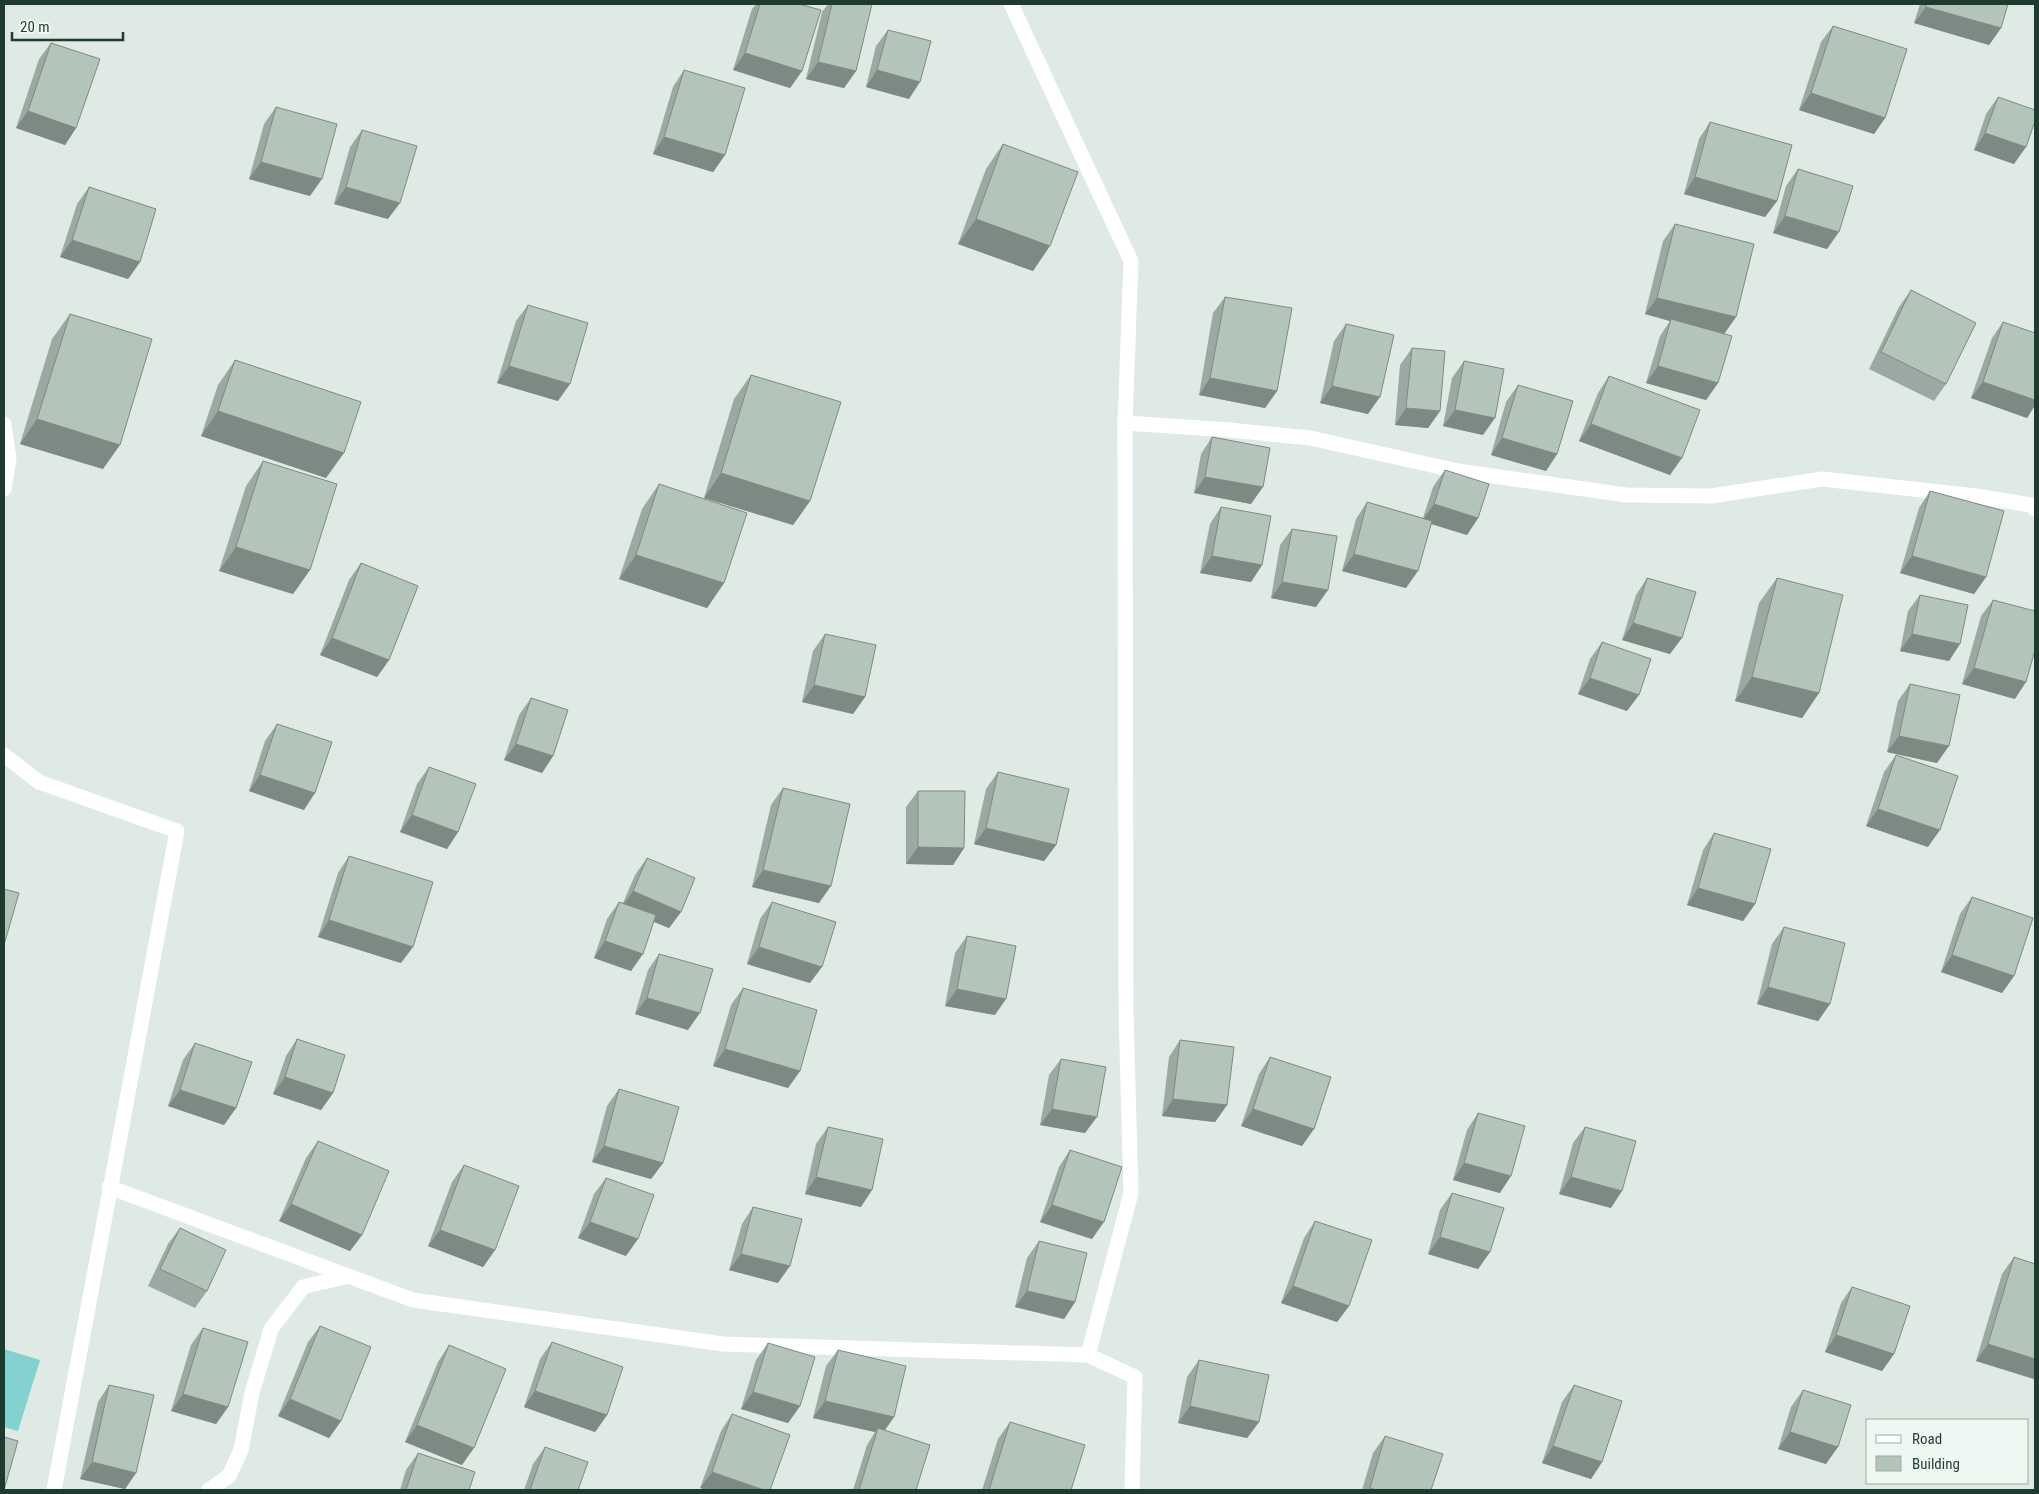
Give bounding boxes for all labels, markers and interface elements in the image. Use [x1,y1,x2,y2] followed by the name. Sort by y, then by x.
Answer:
[12,10,124,42] scale bar
[20,18,50,36] text: 20 m
[1866,1419,2029,1484] legend
[1912,1430,1942,1448] text: Road
[1912,1455,1960,1473] text: Building

